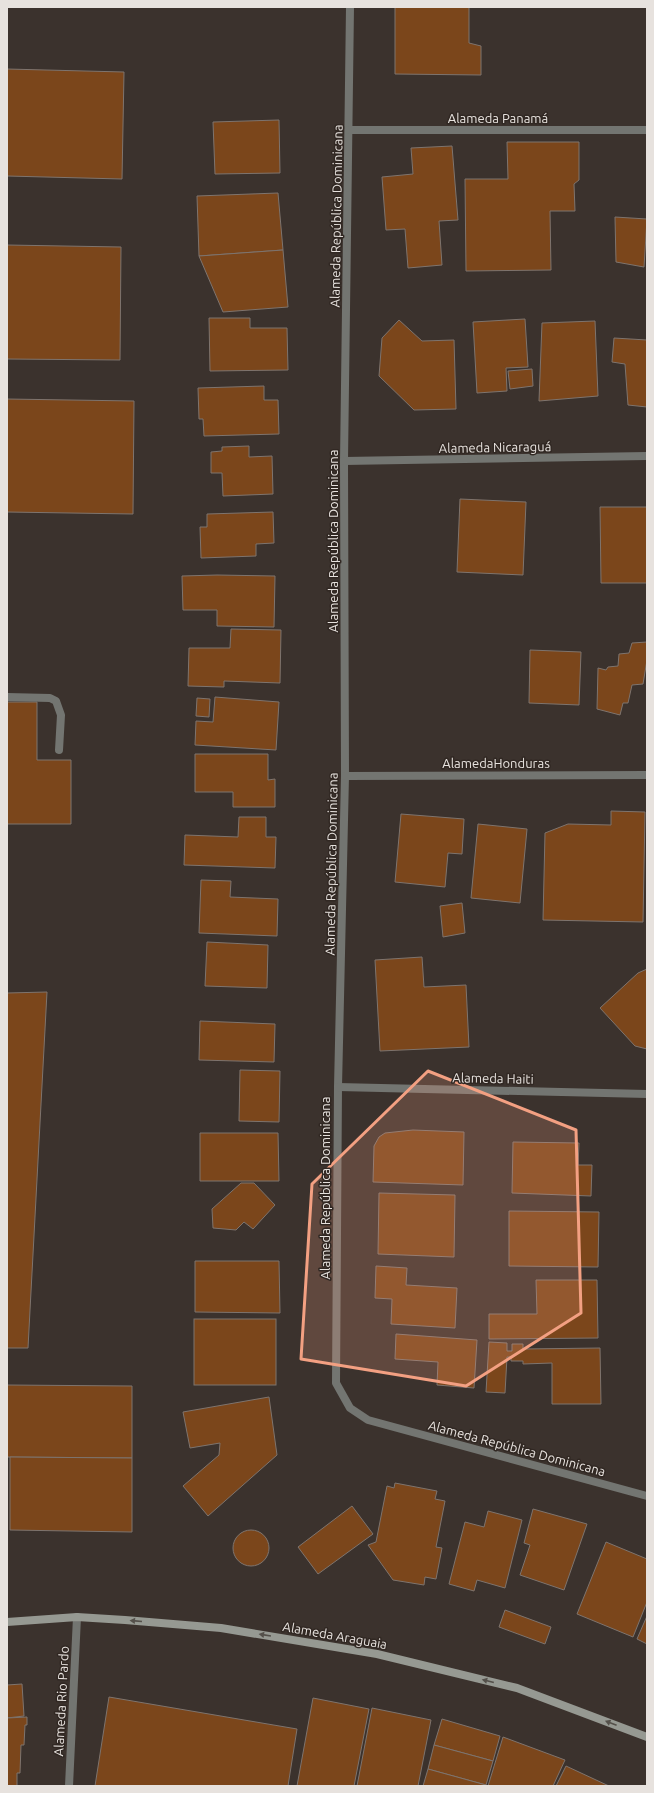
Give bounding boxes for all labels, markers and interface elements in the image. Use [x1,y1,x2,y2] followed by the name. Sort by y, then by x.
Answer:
[448,111,548,125] street label: Alameda Panamá
[327,124,345,308] street label: Alameda República Dominicana
[439,439,551,455] street label: Alameda Nicaraguá
[326,450,340,632] street label: Alameda República Dominicana
[442,756,550,770] street label: AlamedaHonduras
[322,772,340,956] street label: Alameda República Dominicana
[452,1070,534,1086] street label: Alameda Haiti
[318,1097,332,1279] street label: Alameda República Dominicana
[427,1418,607,1478] street label: Alameda República Dominicana
[130,1617,142,1624] one-way arrow
[282,1619,388,1651] street label: Alameda Araguaia
[259,1632,271,1638] one-way arrow
[51,1645,71,1757] street label: Alameda Rio Pardo
[482,1677,494,1683] one-way arrow
[604,1720,616,1726] one-way arrow

